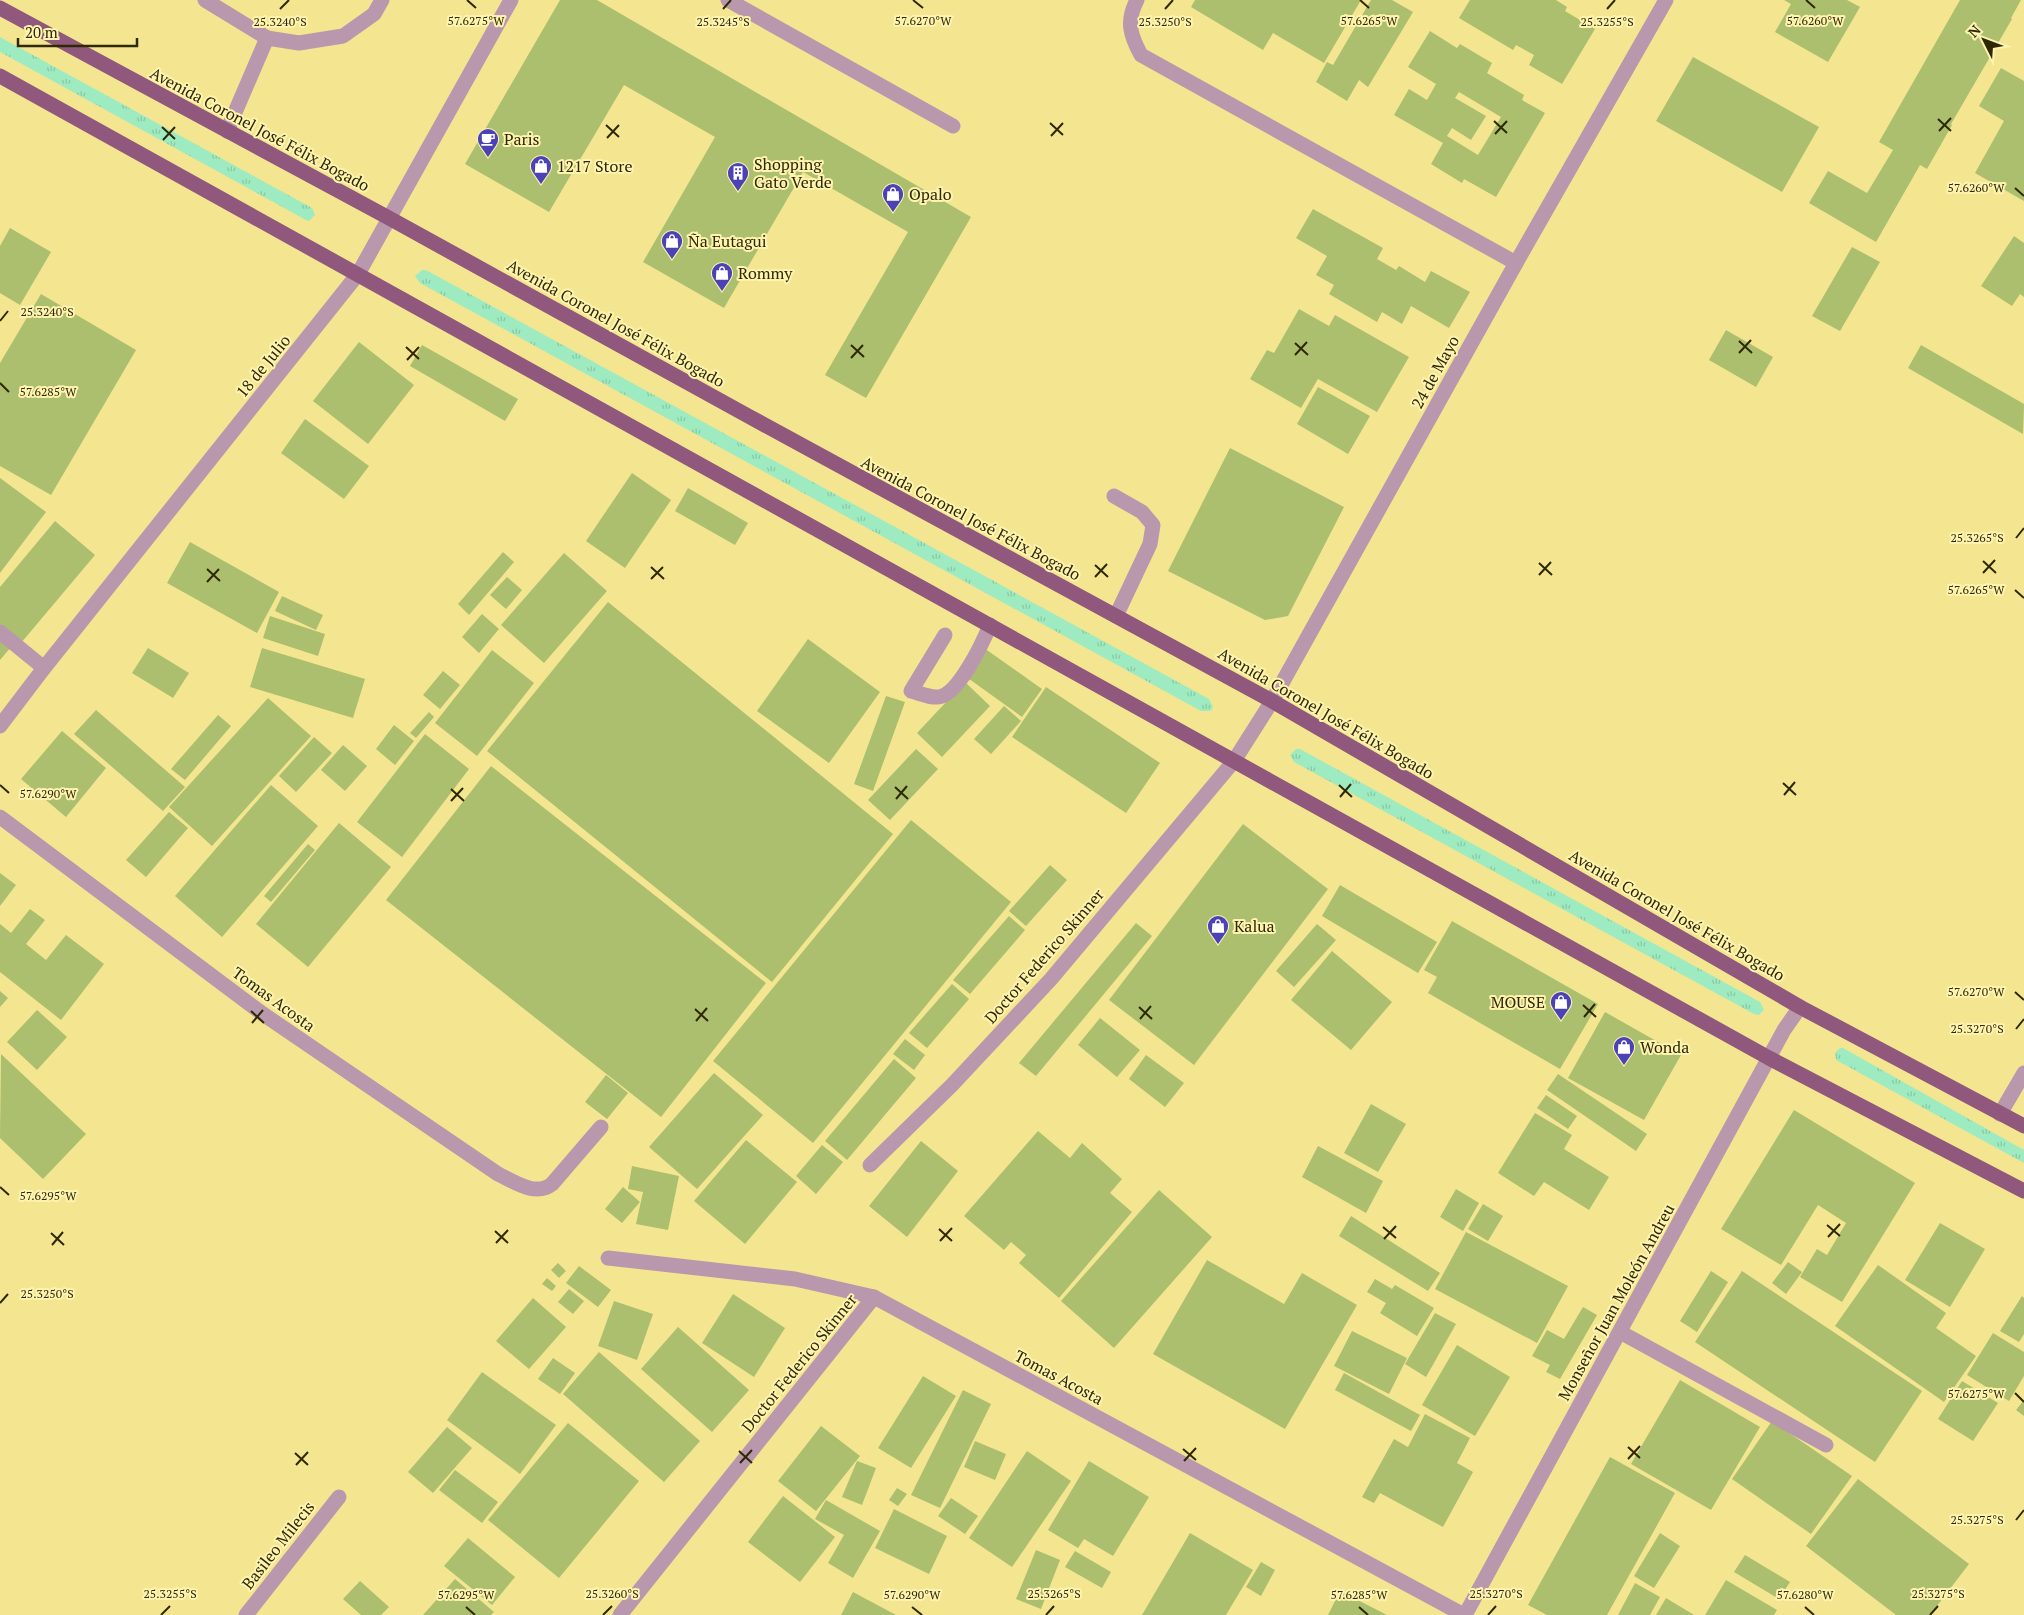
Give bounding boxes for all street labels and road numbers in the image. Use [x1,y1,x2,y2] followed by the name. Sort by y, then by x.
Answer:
[146,62,374,196] street label: Avenida Coronel José Félix Bogado
[503,254,729,392] street label: Avenida Coronel José Félix Bogado
[231,330,295,402] street label: 18 de Julio
[1406,331,1464,412] street label: 24 de Mayo
[857,451,1085,585] street label: Avenida Coronel José Félix Bogado
[1214,642,1438,784] street label: Avenida Coronel José Félix Bogado
[1565,844,1789,986] street label: Avenida Coronel José Félix Bogado
[979,883,1109,1028] street label: Doctor Federico Skinner
[228,961,320,1037] street label: Tomas Acosta
[1553,1200,1679,1404] street label: Monseñor Juan Moleón Andreu
[736,1289,862,1437] street label: Doctor Federico Skinner
[1011,1344,1107,1410] street label: Tomas Acosta
[237,1496,319,1594] street label: Basileo Milecis

